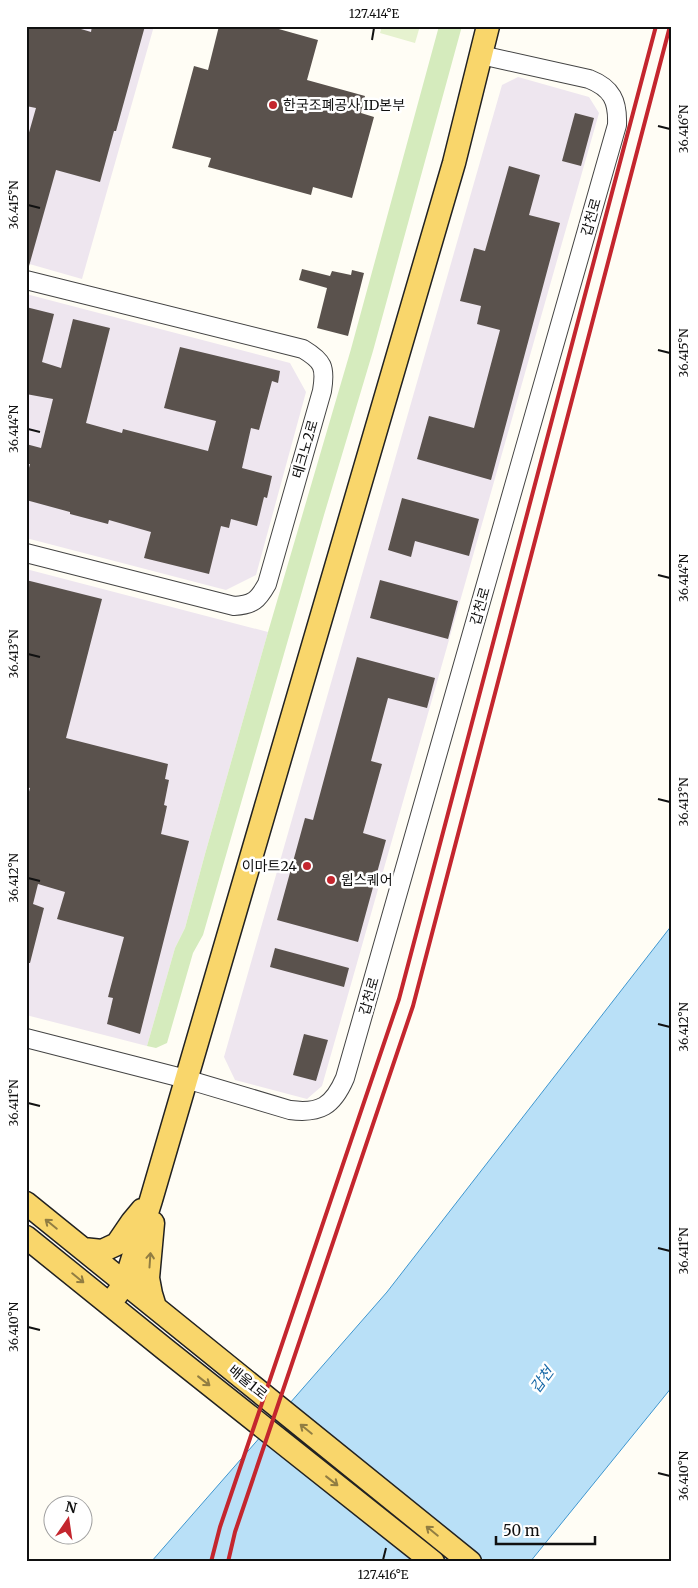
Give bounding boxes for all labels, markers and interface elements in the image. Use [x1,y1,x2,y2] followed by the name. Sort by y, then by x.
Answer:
[349,6,399,21] text: 127.414°E
[283,96,405,114] place label: 한국조폐공사 ID본부
[267,99,279,111] marker: 한국조폐공사 ID본부
[676,104,691,153] text: 36.416°N
[6,180,21,230] text: 36.415°N
[577,196,605,238] street label: 갑천로
[676,328,691,378] text: 36.415°N
[6,404,21,453] text: 36.414°N
[288,418,322,480] street label: 테크노2로
[676,553,691,602] text: 36.414°N
[466,585,494,627] street label: 갑천로
[6,629,21,679] text: 36.413°N
[676,777,691,827] text: 36.413°N
[6,853,21,903] text: 36.412°N
[242,857,297,875] place label: 이마트24
[301,860,313,872] marker: 이마트24
[341,871,393,889] place label: 윕스퀘어
[325,874,337,886] marker: 윕스퀘어
[355,975,383,1017] street label: 갑천로
[676,1002,691,1052] text: 36.412°N
[6,1079,21,1127] text: 36.411°N
[45,1218,58,1229] one-way arrow
[676,1227,691,1275] text: 36.411°N
[145,1252,155,1268] one-way arrow
[71,1273,84,1284] one-way arrow
[6,1301,21,1352] text: 36.410°N
[225,1361,271,1403] street label: 배울1로
[526,1361,559,1396] water label: 갑천
[197,1375,210,1386] one-way arrow
[300,1423,313,1434] one-way arrow
[676,1450,691,1501] text: 36.410°N
[325,1476,338,1487] one-way arrow
[42,1496,92,1546] north arrow
[64,1497,78,1517] text: N
[496,1513,594,1545] scale bar
[503,1521,540,1540] text: 50 m
[426,1526,439,1537] one-way arrow
[358,1567,409,1582] text: 127.416°E

